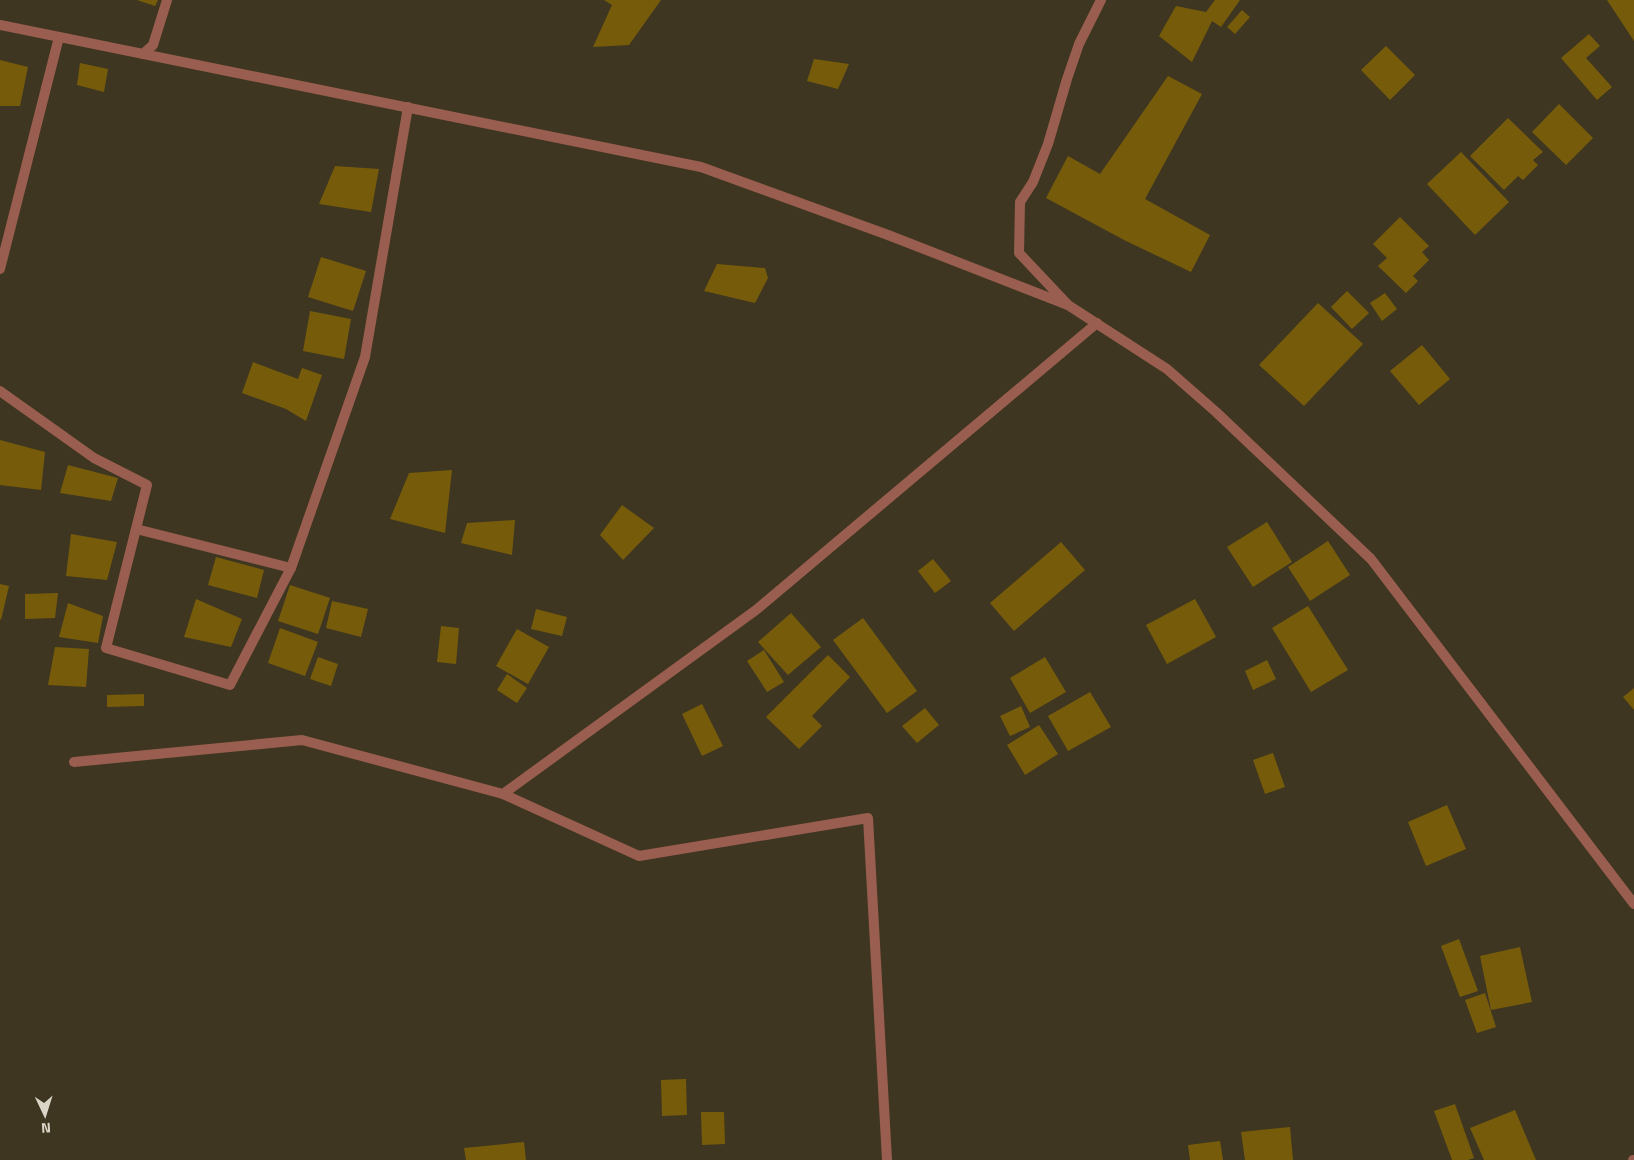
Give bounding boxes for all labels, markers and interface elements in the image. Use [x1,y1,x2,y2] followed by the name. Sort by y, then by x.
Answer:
[20,1090,70,1140] north arrow
[40,1118,52,1139] text: N

